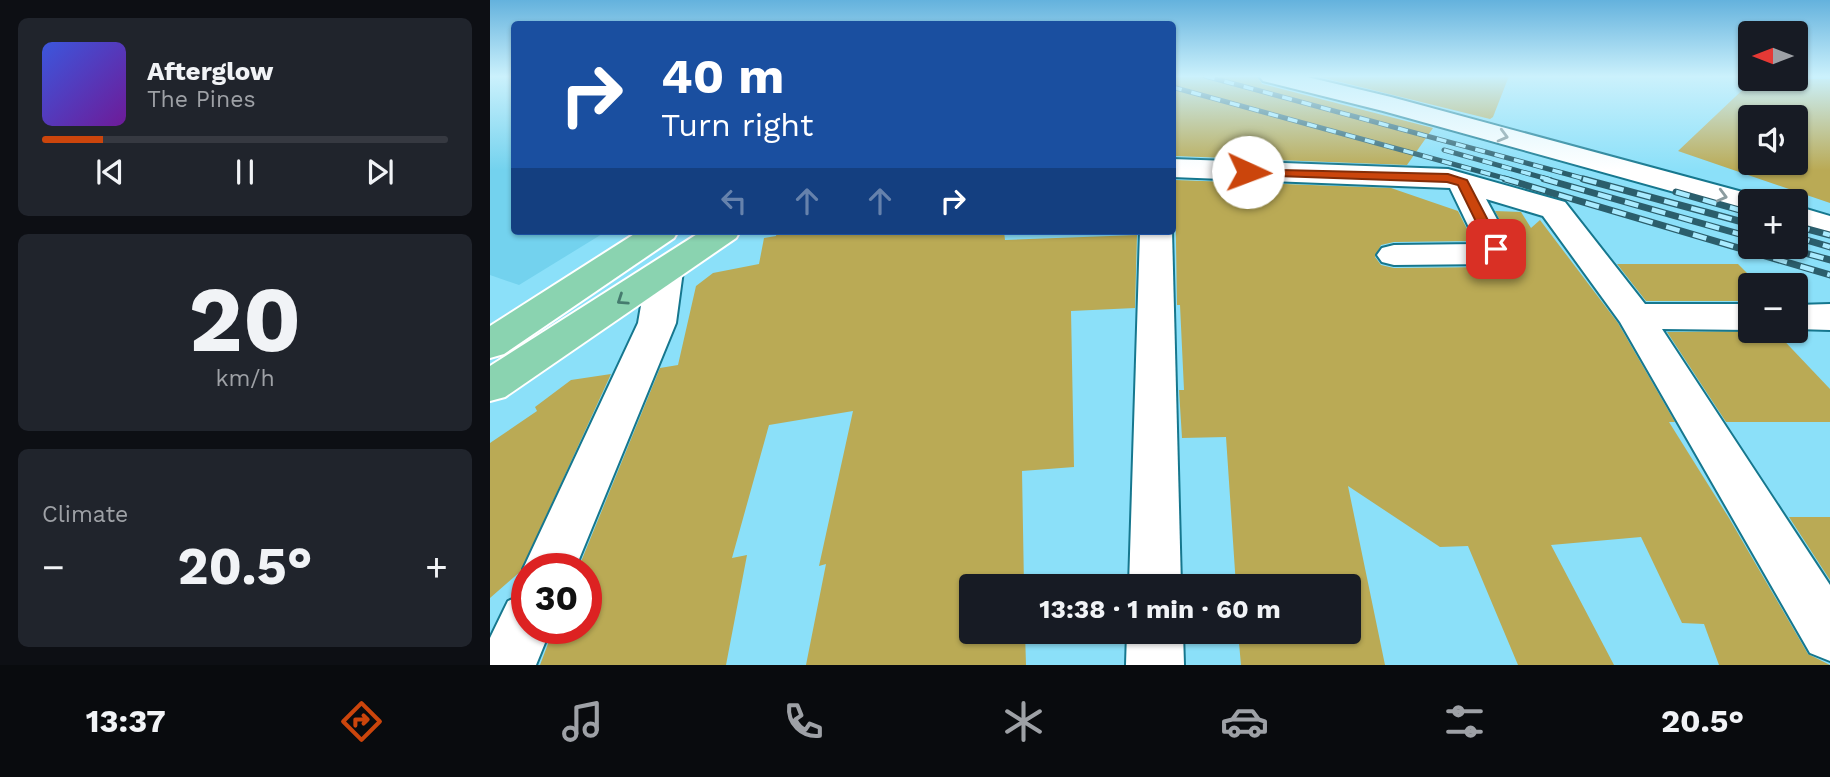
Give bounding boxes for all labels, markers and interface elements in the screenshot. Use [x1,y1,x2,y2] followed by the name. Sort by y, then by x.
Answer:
[1738,21,1808,91] north arrow
[1738,21,1808,343] map controls
[661,47,784,105] text: 40 m
[546,49,637,140] icon: right
[147,56,273,86] text: Afterglow
[147,86,256,113] text: The Pines
[1738,105,1808,175] button: sound
[661,106,813,144] text: Turn right
[1497,127,1509,142] one-way arrow
[1211,135,1285,209] position arrow
[91,153,129,191] icon: previous
[226,153,264,191] icon: pause
[361,153,399,191] icon: next
[715,182,753,220] icon: left
[788,182,826,220] icon: ahead
[861,182,899,220] icon: ahead
[934,182,972,220] icon: right
[1716,188,1728,202] one-way arrow
[1738,189,1808,259] button: +
[1466,219,1526,279] pin
[1477,230,1515,268] icon: arrive
[189,266,301,373] text: 20
[1738,273,1808,343] button: −
[617,292,630,304] one-way arrow
[215,365,275,392] text: km/h
[42,501,128,528] text: Climate
[177,536,313,597] text: 20.5°
[42,545,65,589] text: −
[425,545,448,589] text: +
[511,553,602,644] speed limit sign: 30
[1039,594,1281,624] text: 13:38 · 1 min · 60 m
[337,697,386,746] icon: directions
[558,697,607,746] icon: music
[779,697,828,746] icon: phone
[999,697,1048,746] icon: climate
[1220,697,1269,746] icon: car
[1440,697,1489,746] icon: filters
[86,702,166,740] text: 13:37
[1661,702,1744,740] text: 20.5°

